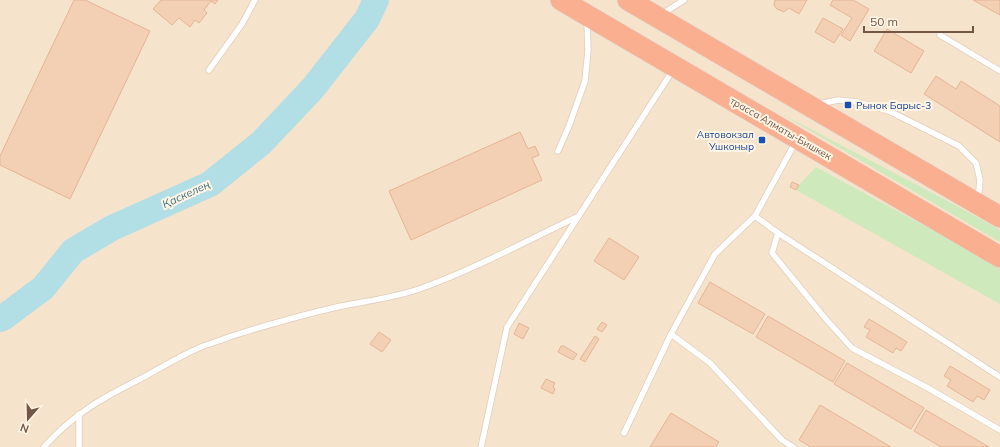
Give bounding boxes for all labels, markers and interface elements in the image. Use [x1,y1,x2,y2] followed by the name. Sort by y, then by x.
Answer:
[864,8,973,34] scale bar
[870,14,898,29] text: 50 m
[728,94,834,163] street label: трасса Алматы-Бишкек
[856,99,931,112] place label: Рынок Барыс-3
[843,100,853,110] marker: Рынок Барыс-3
[697,128,754,153] place label: Автовокзал Ушконыр
[757,135,767,145] marker: Автовокзал Ушконыр
[160,177,212,211] water label: Қаскелең
[8,399,48,439] north arrow
[18,420,31,436] text: N

